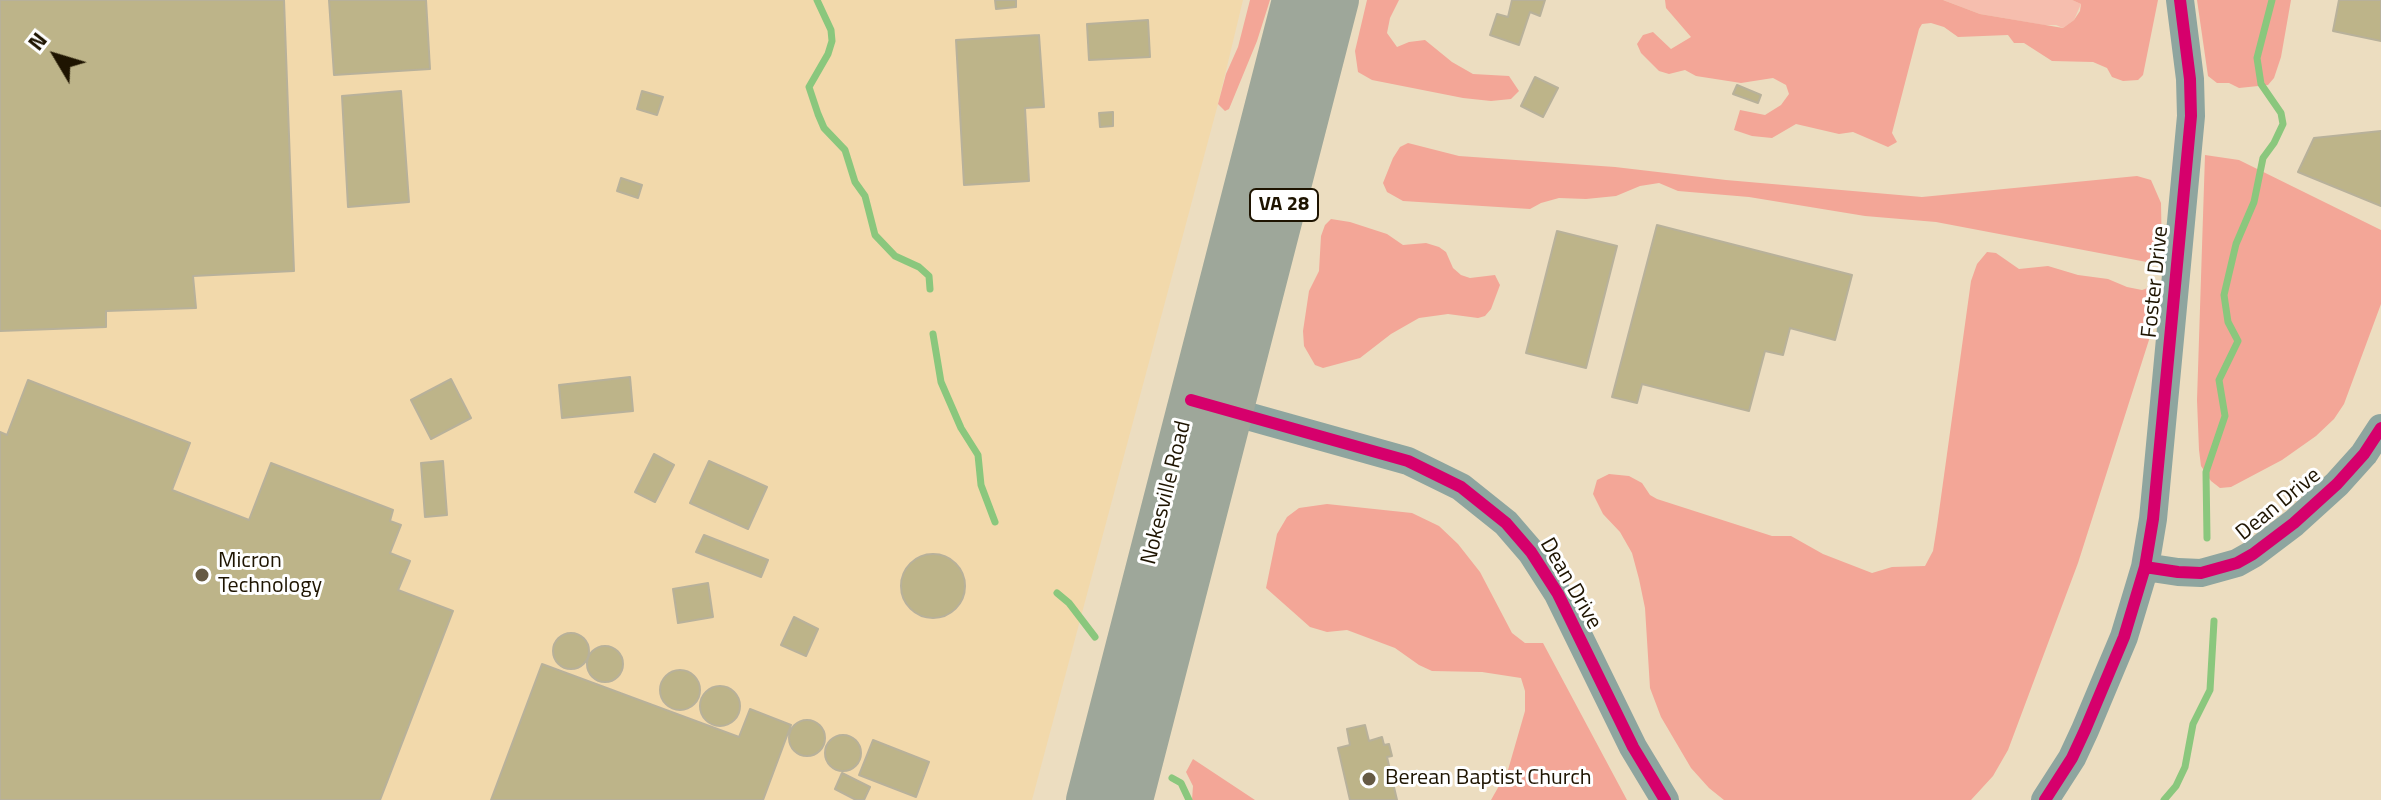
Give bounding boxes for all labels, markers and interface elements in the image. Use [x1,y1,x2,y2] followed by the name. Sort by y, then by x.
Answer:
[16,16,96,96] north arrow
[19,25,55,58] text: N
[1250,189,1318,221] road number: VA 28
[2137,225,2175,339] street label: Foster Drive
[1136,419,1198,567] street label: Nokesville Road
[2231,463,2327,547] street label: Dean Drive
[1533,534,1607,634] street label: Dean Drive
[218,549,322,600] place label: Micron Technology
[193,566,211,584] marker: Micron Technology
[1385,766,1592,792] place label: Berean Baptist Church
[1360,770,1378,788] marker: Berean Baptist Church

